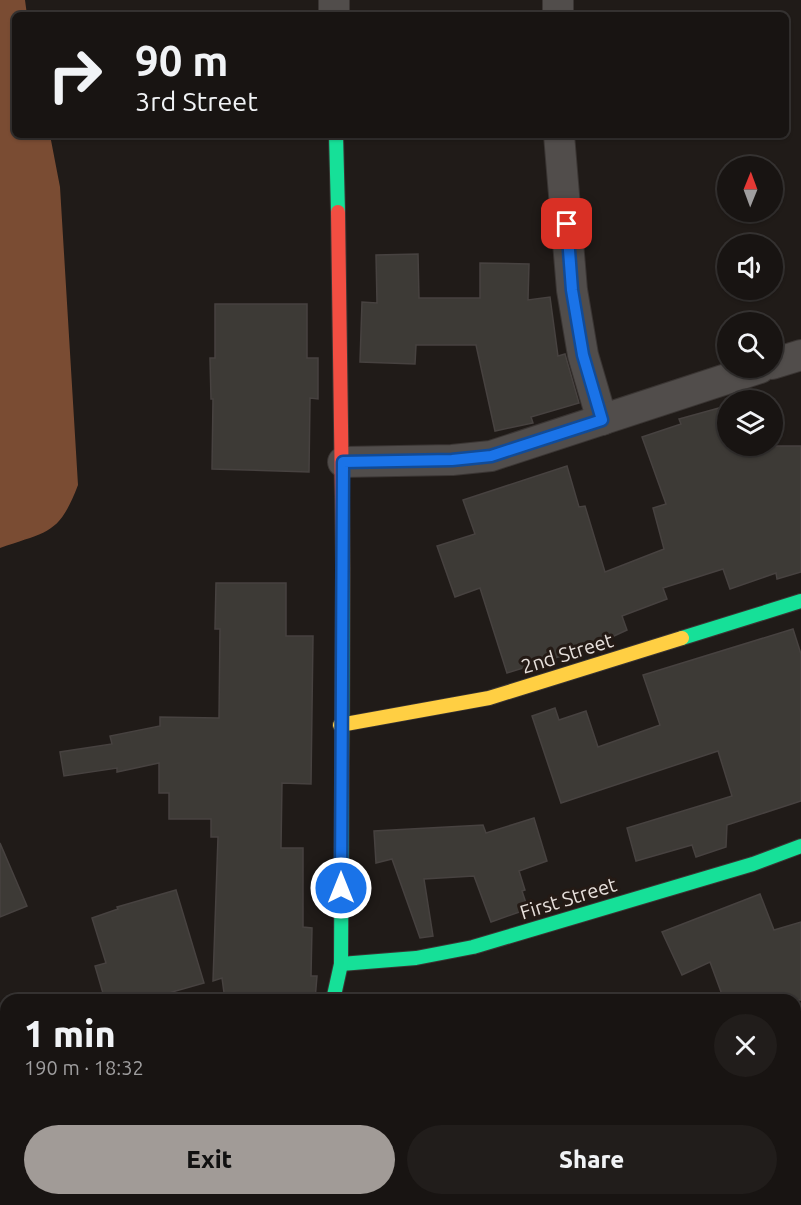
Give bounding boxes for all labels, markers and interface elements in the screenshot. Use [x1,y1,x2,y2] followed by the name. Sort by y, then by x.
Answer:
[36,36,114,114] icon: right
[135,37,229,84] text: 90 m
[135,86,258,116] text: 3rd Street
[717,156,783,222] north arrow
[717,156,783,456] map controls
[541,198,592,249] pin
[550,207,583,240] icon: arrive
[717,234,783,300] button: sound
[717,312,783,378] button: search
[717,390,783,456] button: layers
[518,628,616,678] street label: 2nd Street
[309,856,373,920] position arrow
[517,872,619,924] street label: First Street
[24,1013,116,1054] text: 1 min
[714,1014,777,1077] button: close
[24,1056,144,1079] text: 190 m · 18:32
[24,1125,395,1194] button: Exit
[407,1125,777,1194] button: Share

